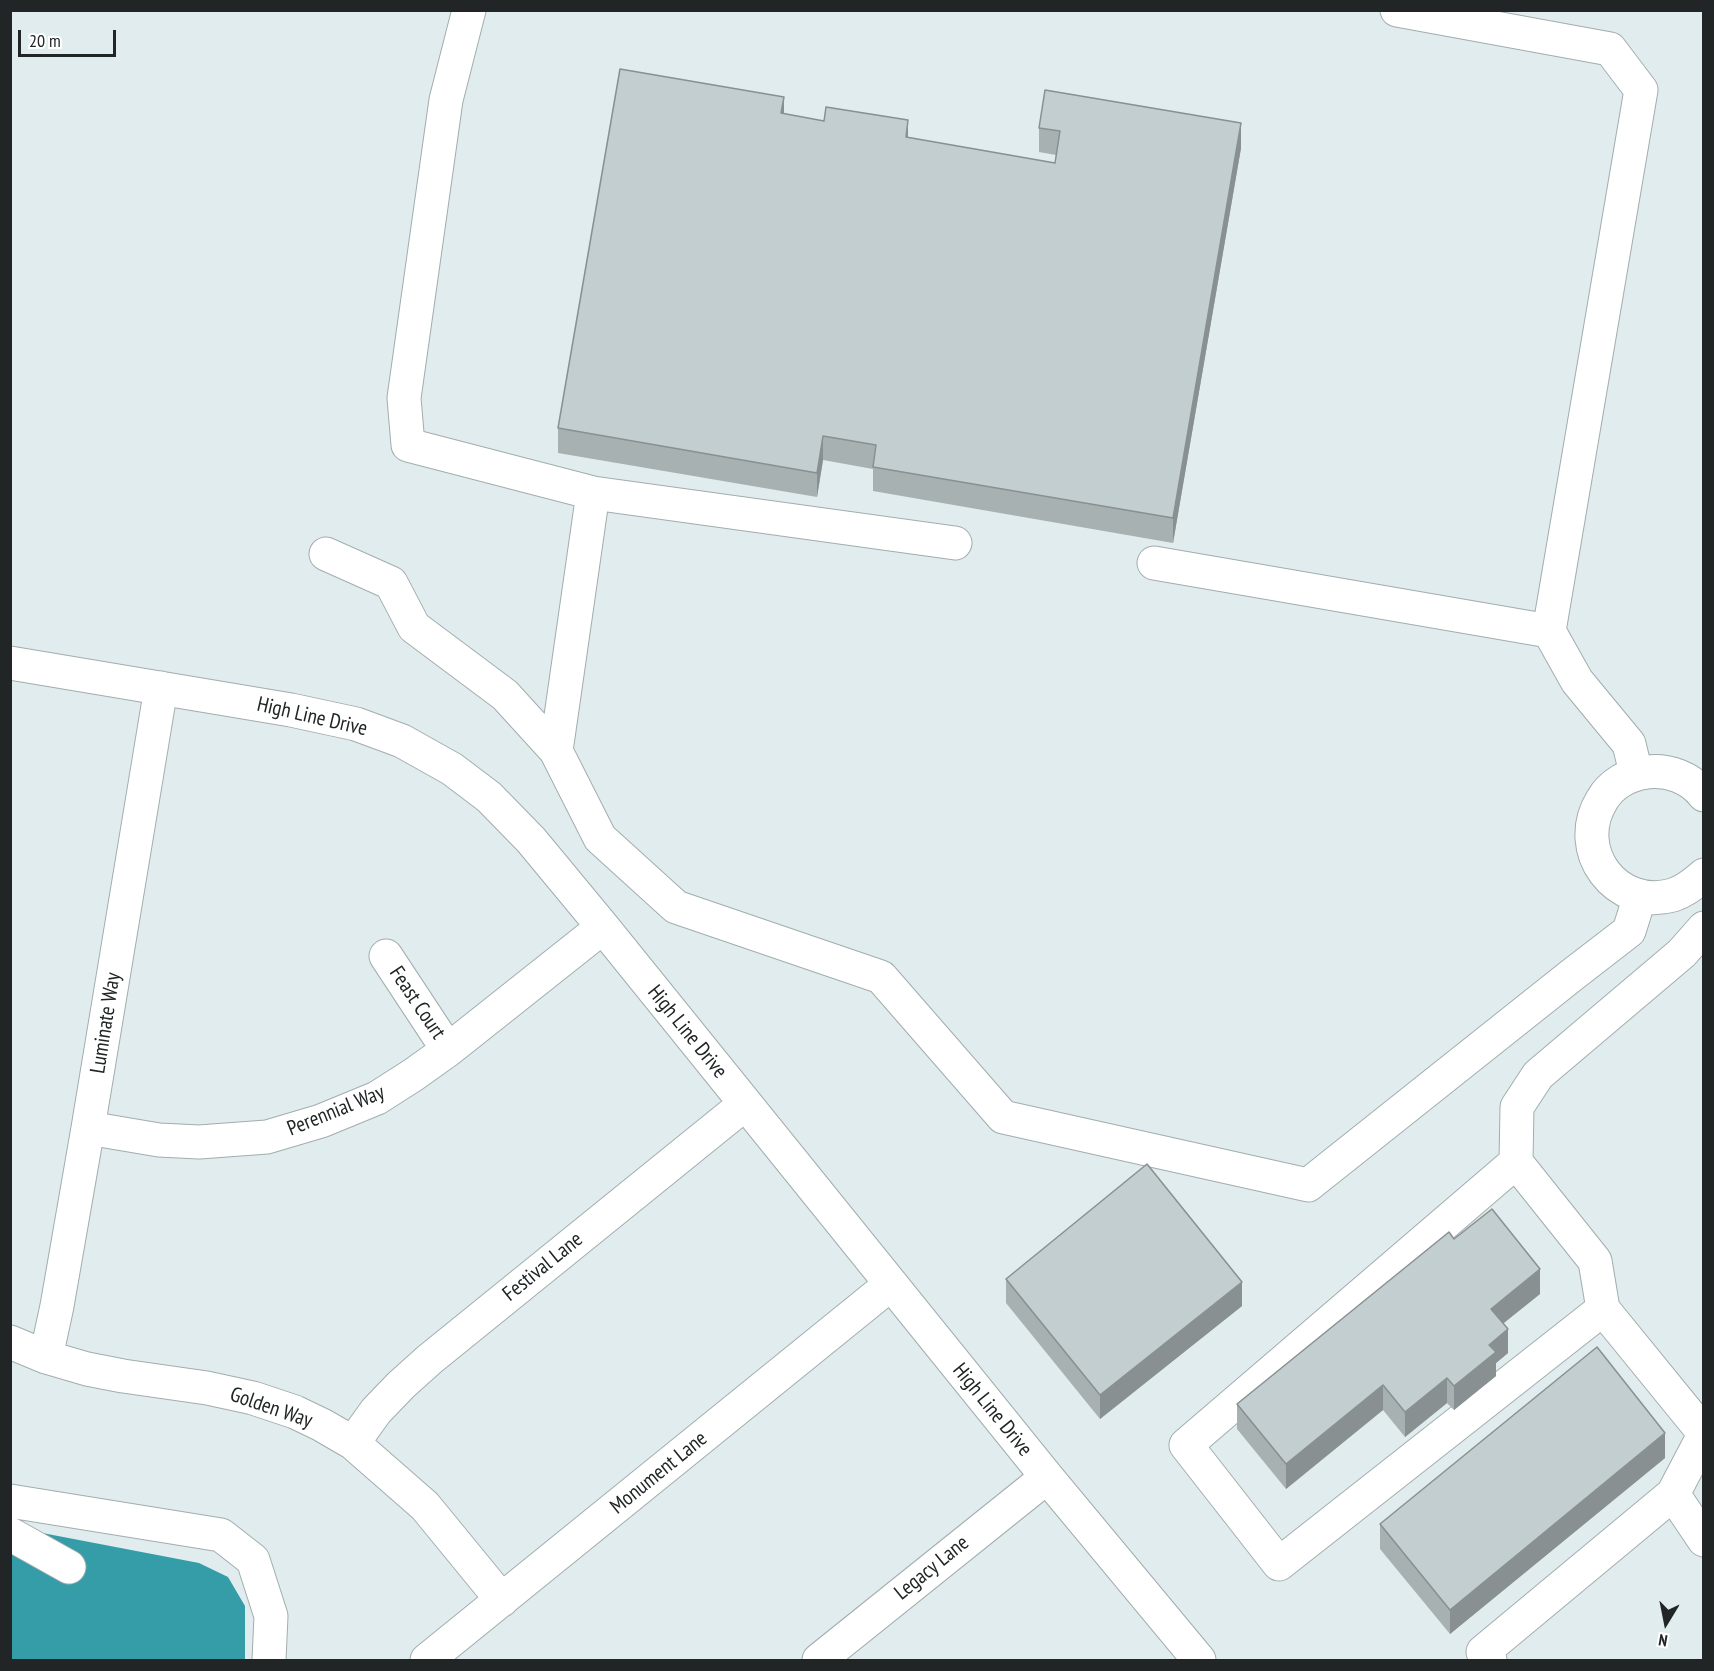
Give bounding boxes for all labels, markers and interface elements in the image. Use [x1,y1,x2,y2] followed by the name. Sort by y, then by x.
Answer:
[21,18,118,56] scale bar
[29,29,61,52] text: 20 m
[254,692,370,742] street label: High Line Drive
[384,962,450,1044] street label: Feast Court
[86,971,126,1075] street label: Luminate Way
[642,980,732,1084] street label: High Line Drive
[284,1080,388,1142] street label: Perennial Way
[498,1227,588,1307] street label: Festival Lane
[947,1358,1037,1462] street label: High Line Drive
[227,1382,315,1434] street label: Golden Way
[605,1426,713,1520] street label: Monument Lane
[890,1530,974,1606] street label: Legacy Lane
[1636,1593,1696,1653] north arrow
[1657,1630,1669,1651] text: N

